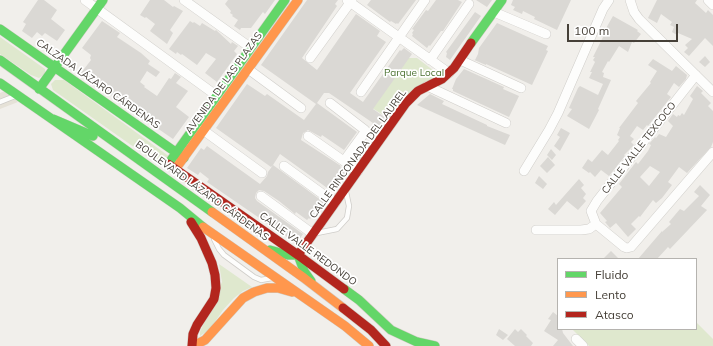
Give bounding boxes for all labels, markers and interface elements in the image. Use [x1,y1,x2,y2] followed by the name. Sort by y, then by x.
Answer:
[569,16,680,42] scale bar
[574,23,609,38] text: 100 m
[183,30,265,136] street label: AVENIDA DE LAS PLAZAS
[34,37,162,131] street label: CALZADA LÁZARO CÁRDENAS
[384,67,444,79] park label: Parque Local
[307,87,409,221] street label: CALLE RINCONADA DEL LAUREL
[599,100,679,196] street label: CALLE VALLE TEXCOCO
[133,139,271,243] street label: BOULEVARD LÁZARO CÁRDENAS
[257,210,359,288] street label: CALLE VALLE REDONDO
[557,258,697,330] legend
[595,267,628,282] text: Fluido
[595,287,626,302] text: Lento
[595,307,634,322] text: Atasco

